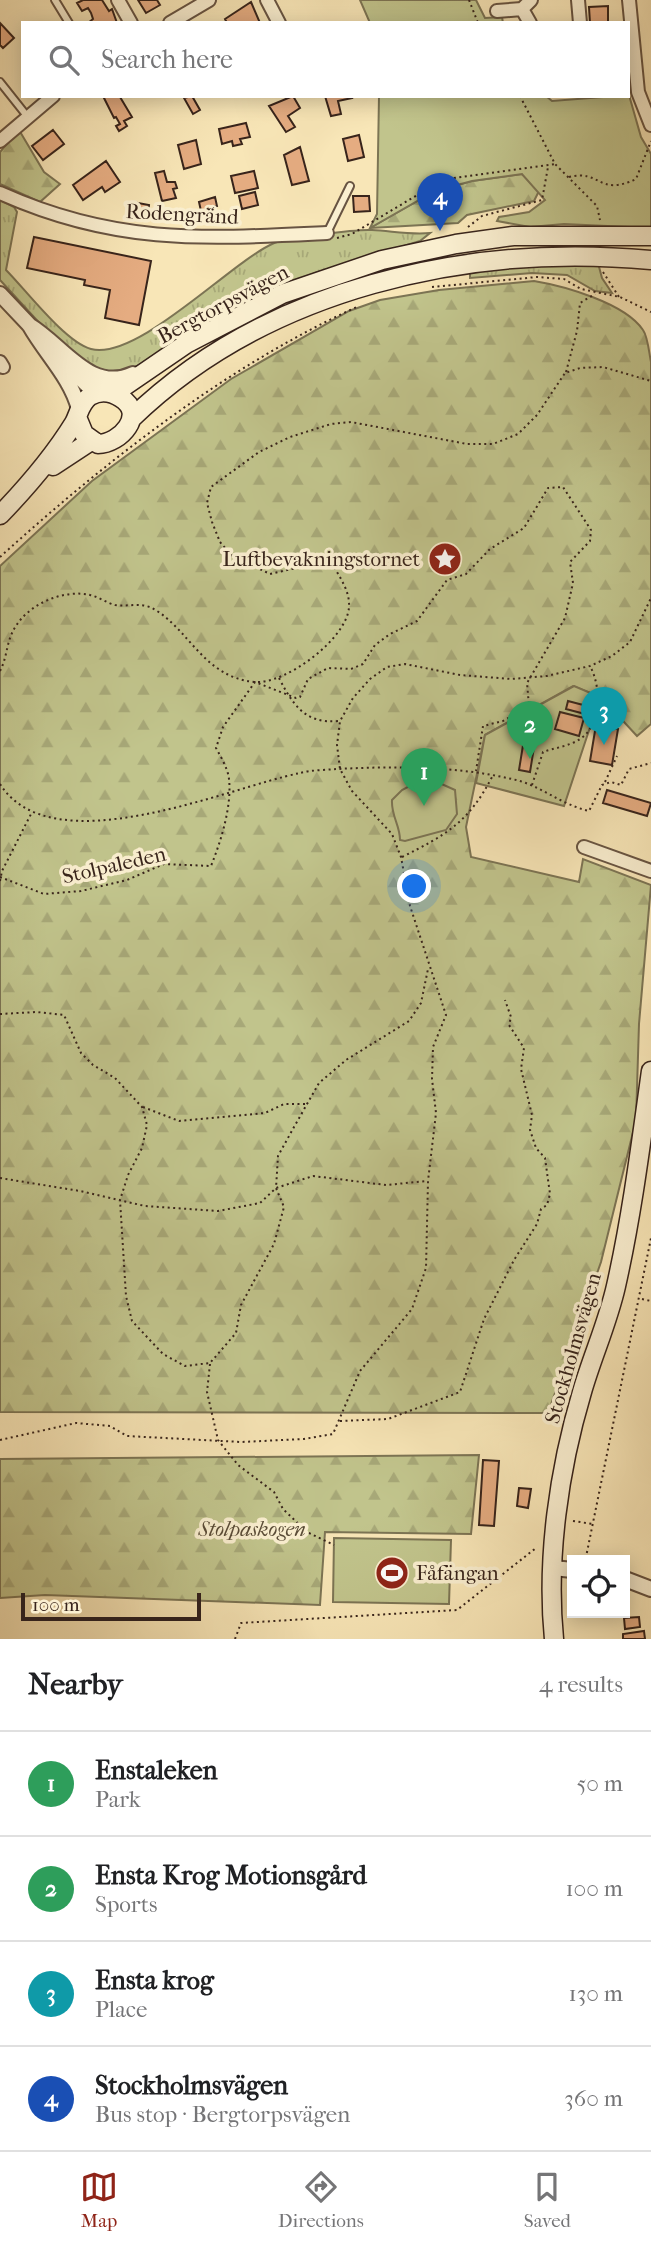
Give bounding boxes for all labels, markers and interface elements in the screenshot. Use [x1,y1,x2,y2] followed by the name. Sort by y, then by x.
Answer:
[21,21,630,98] search box
[45,41,83,79] icon: search
[101,44,233,75] text: Search here
[417,173,463,231] pin: 4
[125,199,240,229] street label: Rodengränd
[153,259,293,349] street label: Bergtorpsvägen
[426,540,464,578] place icon: Luftbevakningstornet
[223,547,420,571] place label: Luftbevakningstornet
[581,687,627,745] pin: 3
[507,701,553,759] pin: 2
[401,748,447,806] pin: 1
[60,841,168,889] street label: Stolpaleden
[397,869,431,903] your location
[540,1270,606,1426] street label: Stockholmsvägen
[197,1517,306,1541] park label: Stolpaskogen
[373,1554,411,1592] sports icon: Fåfängan
[567,1555,630,1618] map controls
[567,1555,630,1618] button: locate
[416,1561,499,1585] place label: Fåfängan
[21,1590,201,1622] scale bar
[32,1594,80,1616] text: 100 m
[28,1667,123,1702] text: Nearby
[539,1671,623,1698] text: 4 results
[95,1755,218,1786] text: Enstaleken
[47,1770,55,1797] text: 1
[576,1770,623,1797] text: 50 m
[95,1786,141,1813] text: Park
[95,1860,367,1891] text: Ensta Krog Motionsgård
[45,1875,57,1902] text: 2
[565,1875,623,1902] text: 100 m
[95,1891,157,1918] text: Sports
[95,1965,214,1996] text: Ensta krog
[46,1980,56,2007] text: 3
[569,1980,623,2007] text: 130 m
[95,1996,147,2023] text: Place
[95,2070,288,2101] text: Stockholmsvägen
[44,2085,58,2112] text: 4
[564,2085,623,2112] text: 360 m
[95,2101,350,2128] text: Bus stop · Bergtorpsvägen
[80,2168,118,2232] tab: Map
[278,2168,364,2232] tab: Directions
[524,2168,571,2232] tab: Saved

